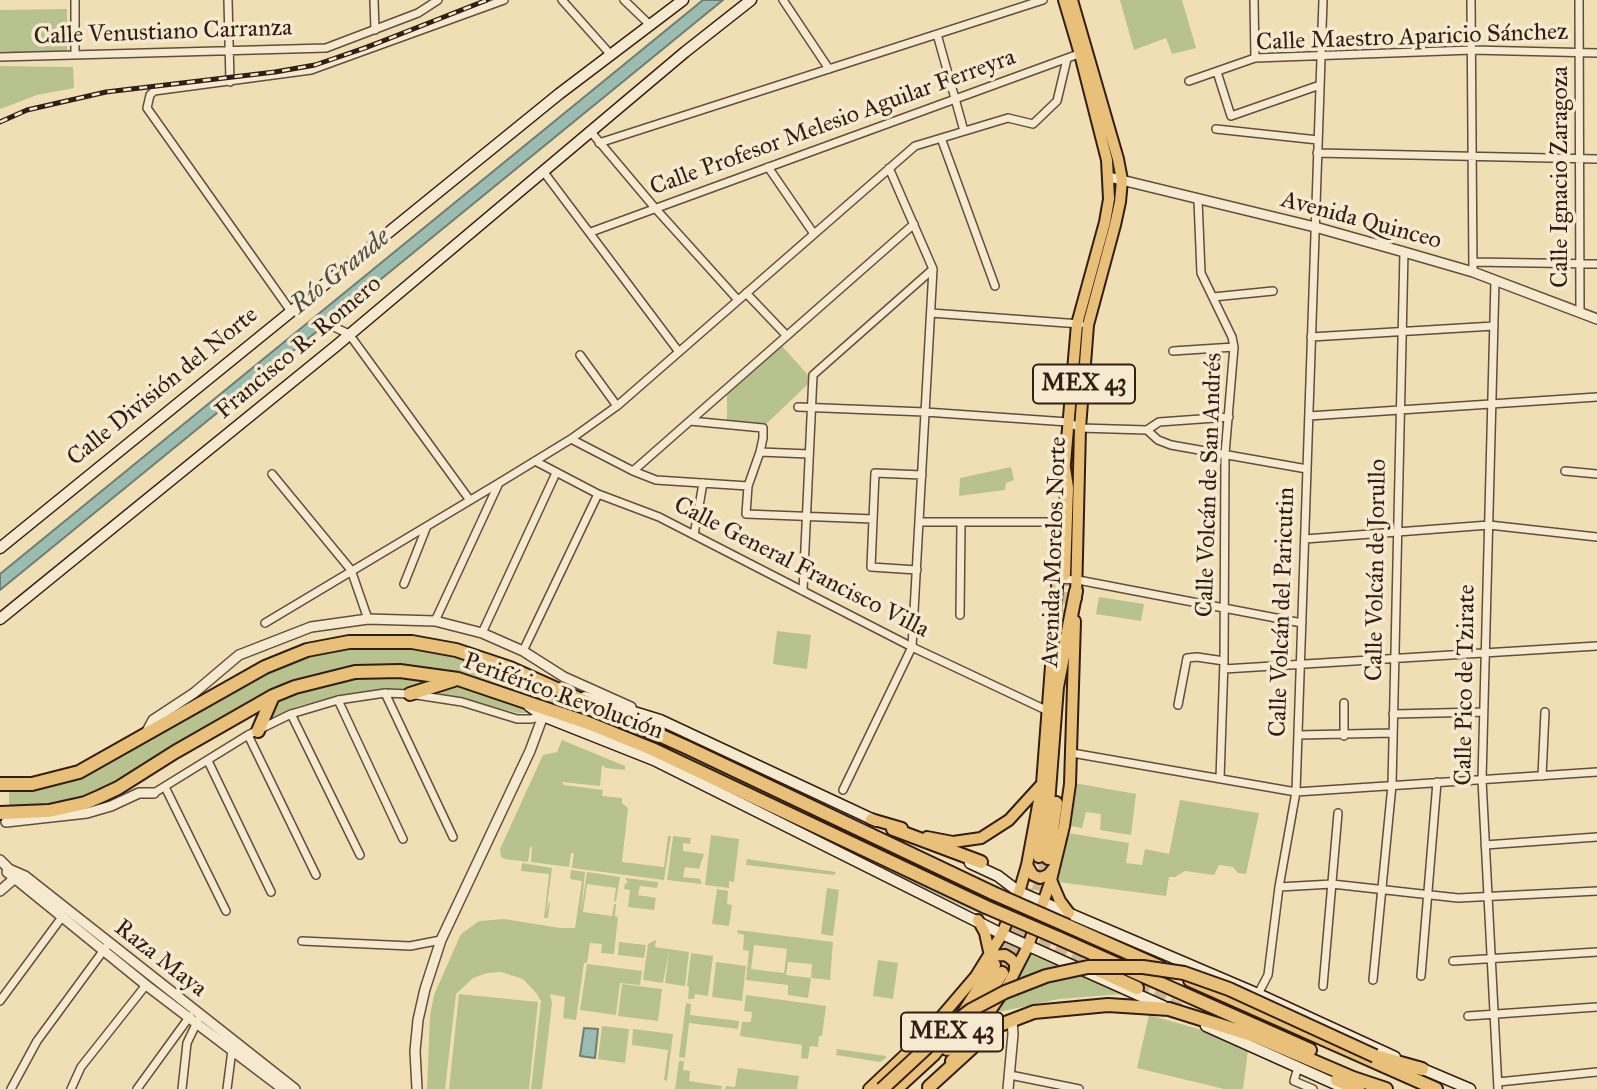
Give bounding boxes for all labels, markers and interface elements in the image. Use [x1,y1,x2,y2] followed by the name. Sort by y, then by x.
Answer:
[33,14,293,52] street label: Calle Venustiano Carranza
[1255,18,1569,58] street label: Calle Maestro Aparicio Sánchez
[646,43,1020,203] street label: Calle Profesor Melesio Aguilar Ferreyra
[1547,66,1575,288] street label: Calle Ignacio Zaragoza
[1278,186,1444,256] street label: Avenida Quinceo
[285,223,397,321] water label: Río Grande
[210,270,388,426] street label: Francisco R. Romero
[62,301,264,473] street label: Calle División del Norte
[1191,352,1229,618] street label: Calle Volcán de San Andrés
[1033,364,1135,404] road number: MEX 43
[1037,436,1073,668] street label: Avenida Morelos Norte
[1361,459,1393,681] street label: Calle Volcán de Jorullo
[1264,486,1302,738] street label: Calle Volcán del Paricutin
[669,491,933,645] street label: Calle General Francisco Villa
[1450,584,1482,786] street label: Calle Pico de Tzirate
[459,647,667,747] street label: Periférico Revolución
[108,914,212,1004] street label: Raza Maya
[901,1012,1003,1051] road number: MEX 43

